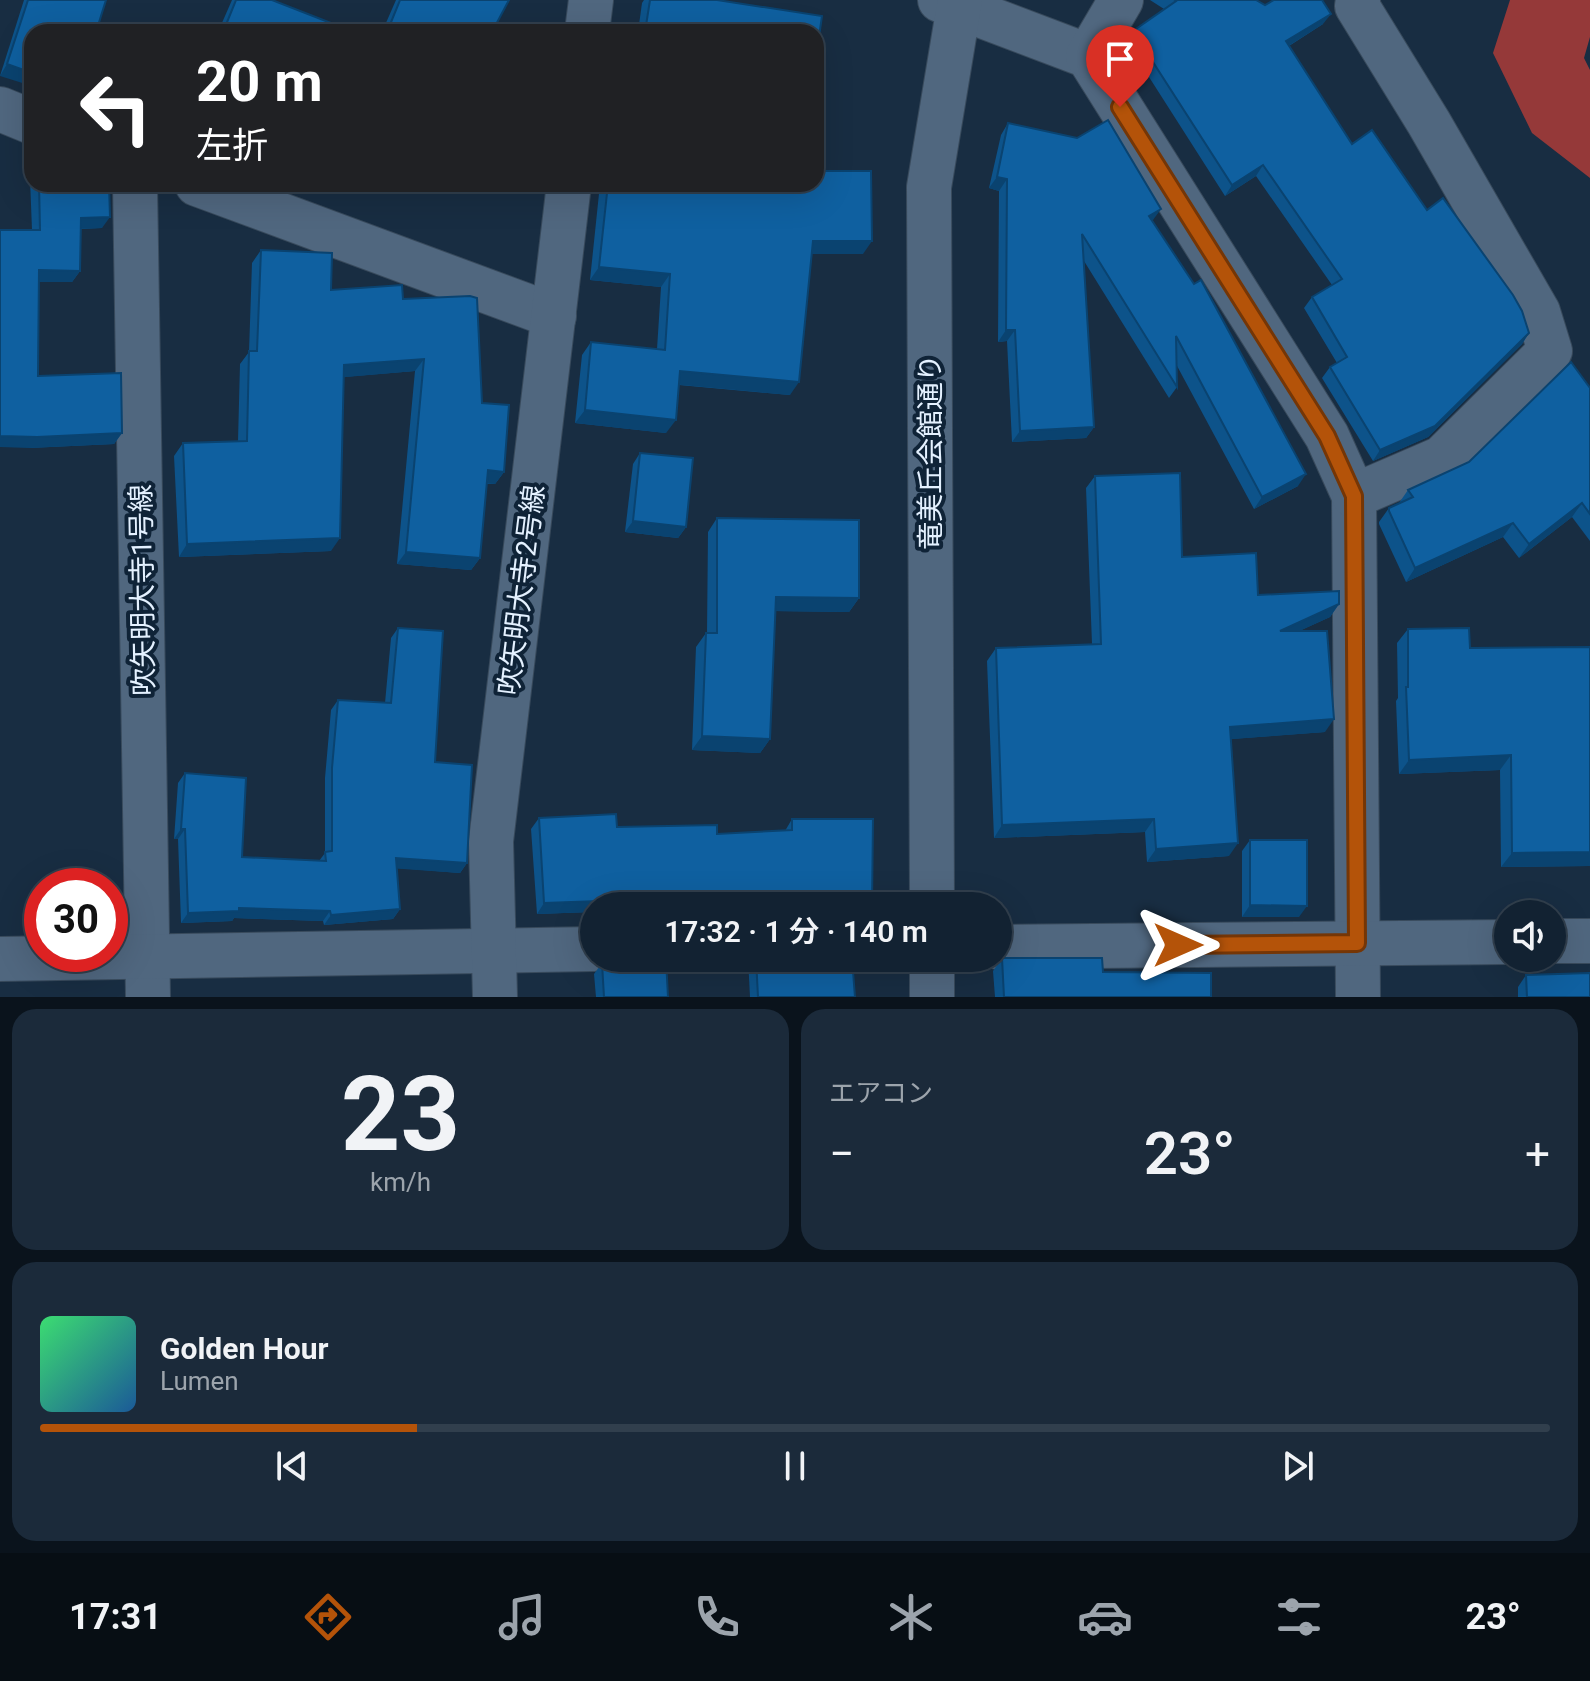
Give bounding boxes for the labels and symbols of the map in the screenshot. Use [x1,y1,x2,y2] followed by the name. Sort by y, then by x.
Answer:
[1086,25,1154,107] pin
[914,354,947,550] street label: 竜美丘会館通り
[492,483,551,697] street label: 吹矢明大寺2号線
[124,484,161,696] street label: 吹矢明大寺1号線
[24,868,128,972] speed limit sign: 30
[1136,903,1220,987] position arrow

